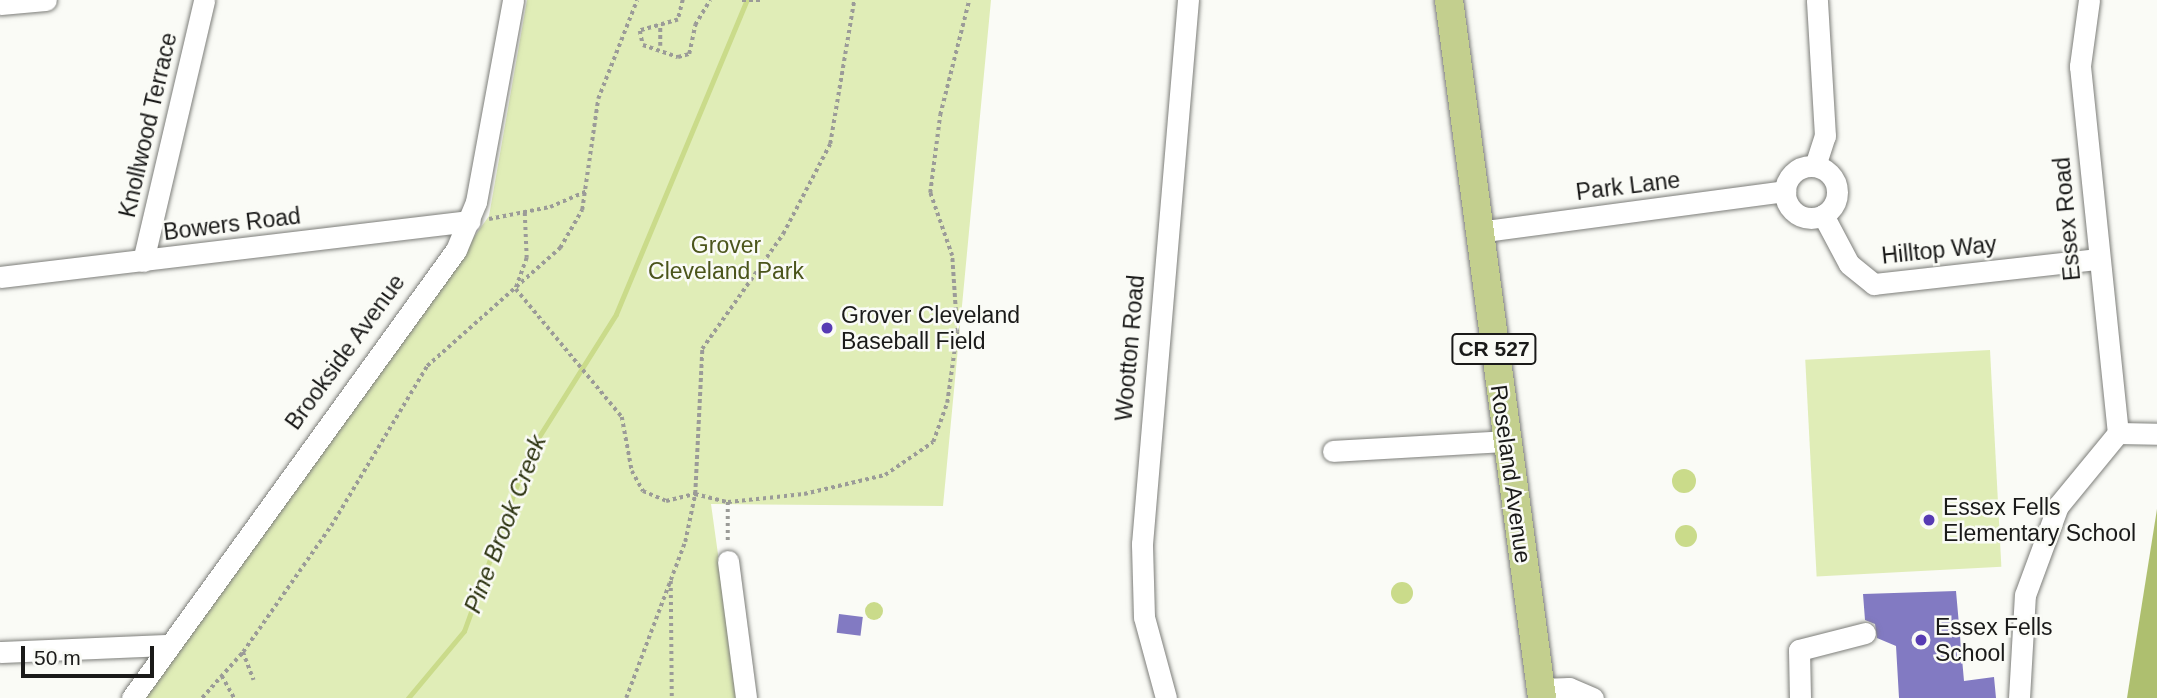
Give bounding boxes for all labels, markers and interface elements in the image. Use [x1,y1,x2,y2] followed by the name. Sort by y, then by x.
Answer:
[113,30,183,220] street label: Knollwood Terrace
[2048,156,2086,282] street label: Essex Road
[1574,166,1682,206] street label: Park Lane
[162,202,302,246] street label: Bowers Road
[1880,230,1998,270] street label: Hilltop Way
[648,231,804,285] park label: Grover Cleveland Park
[279,269,411,435] street label: Brookside Avenue
[1110,274,1150,422] street label: Wootton Road
[841,301,1020,355] place label: Grover Cleveland Baseball Field
[819,320,835,336] marker: Grover Cleveland Baseball Field
[1450,332,1538,366] road number: CR 527
[1485,382,1537,566] street label: Roseland Avenue
[458,431,552,617] water label: Pine Brook Creek
[1943,493,2136,547] place label: Essex Fells Elementary School
[1921,512,1937,528] marker: Essex Fells Elementary School
[1935,613,2053,667] place label: Essex Fells School
[24,632,158,676] scale bar
[1913,632,1929,648] marker: Essex Fells School
[34,646,81,669] text: 50 m

